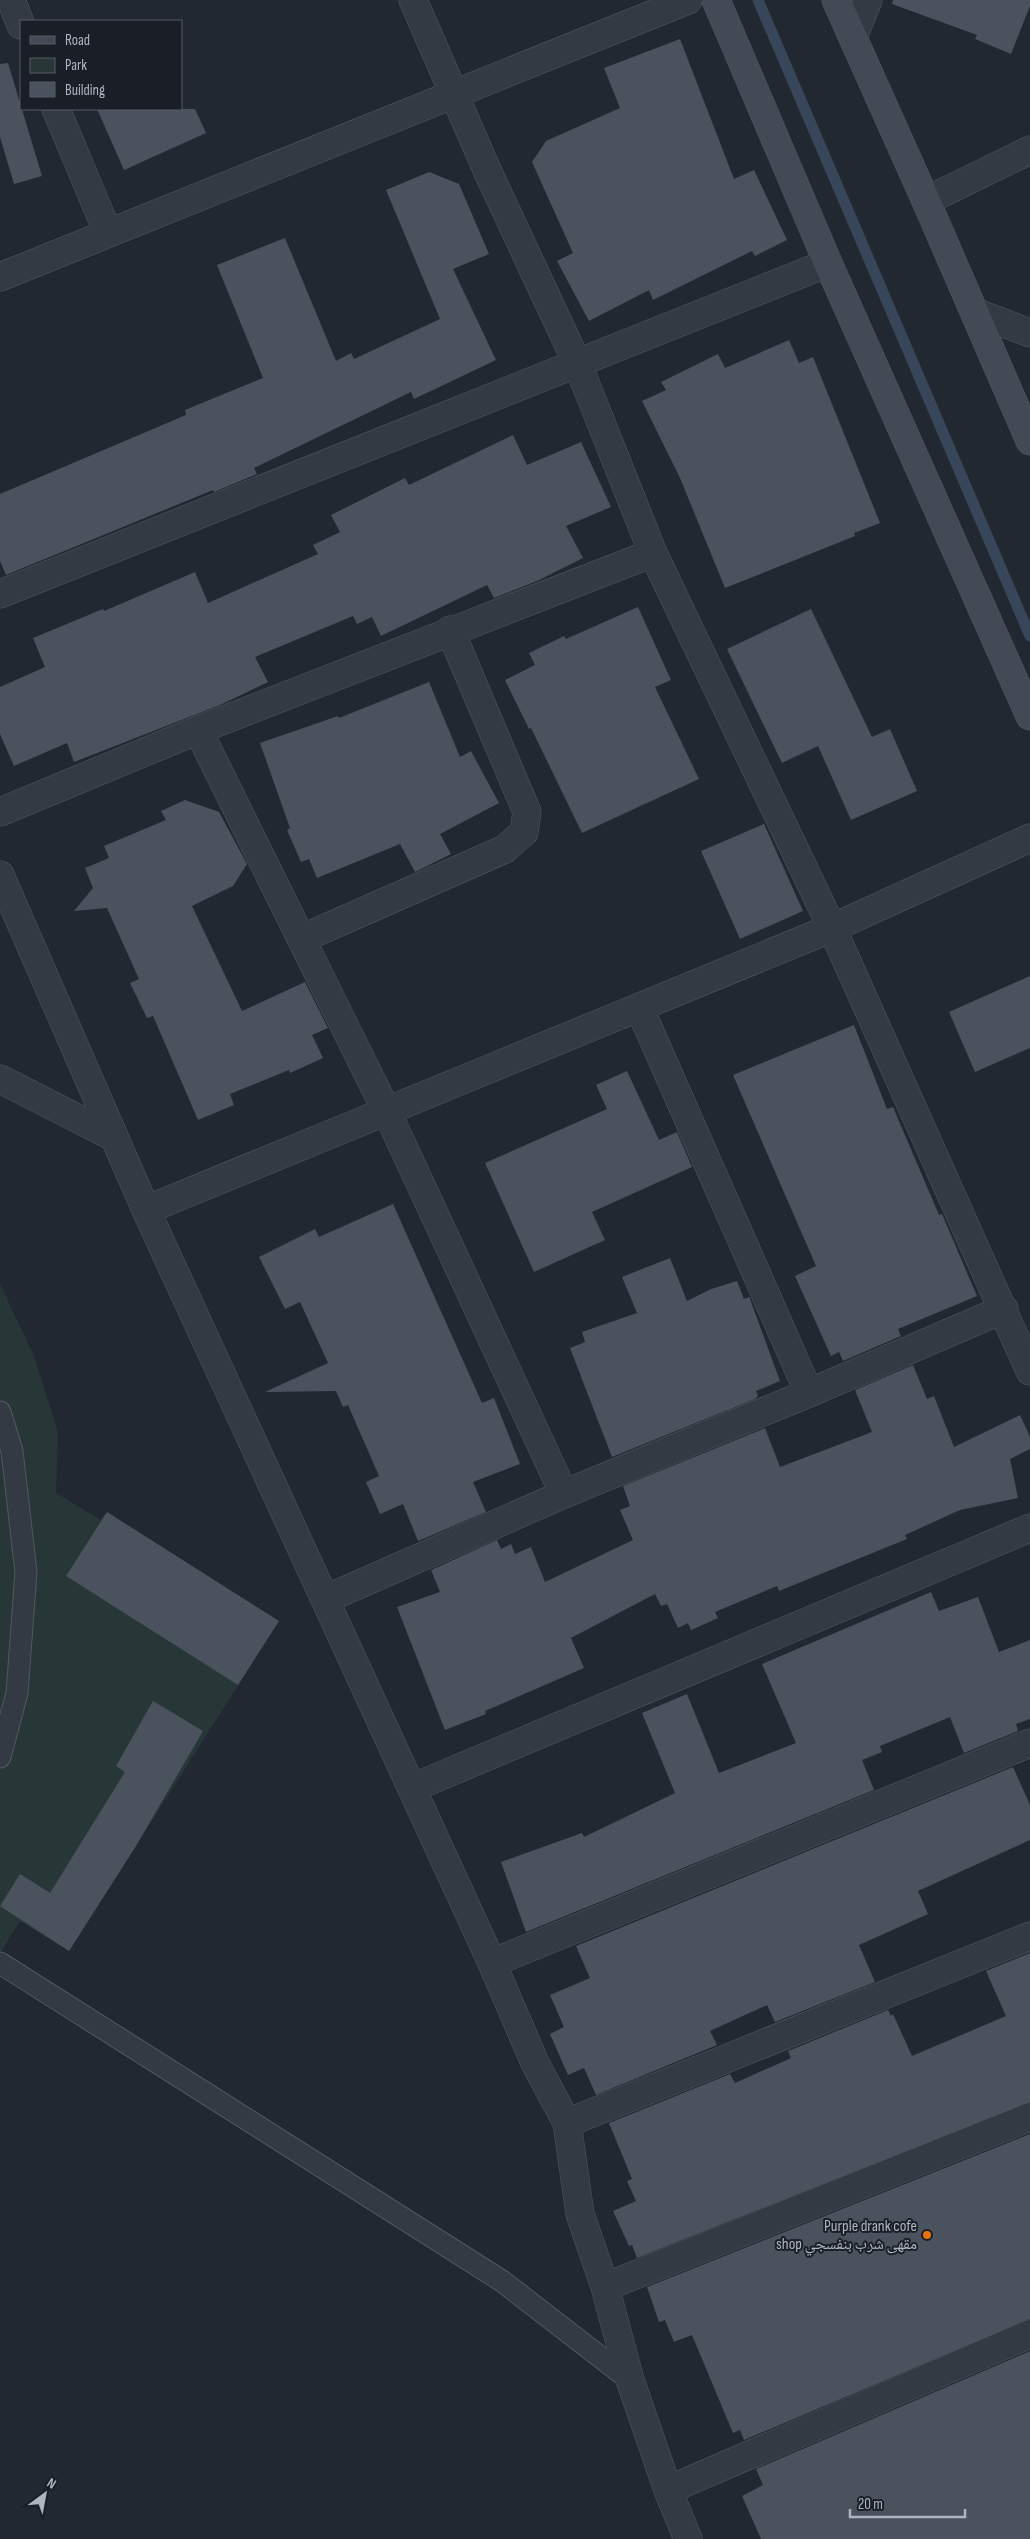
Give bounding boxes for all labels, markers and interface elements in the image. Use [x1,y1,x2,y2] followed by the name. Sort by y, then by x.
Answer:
[20,20,182,110] legend
[65,31,90,50] text: Road
[65,56,87,75] text: Park
[65,81,105,100] text: Building
[776,2217,917,2256] place label: Purple drank cofe shop مقهى شرب بنفسجي
[921,2229,933,2241] marker: Purple drank cofe shop مقهى شرب بنفسجي
[20,2469,70,2519] north arrow
[44,2474,59,2493] text: N
[850,2486,965,2518] scale bar
[858,2495,883,2514] text: 20 m

